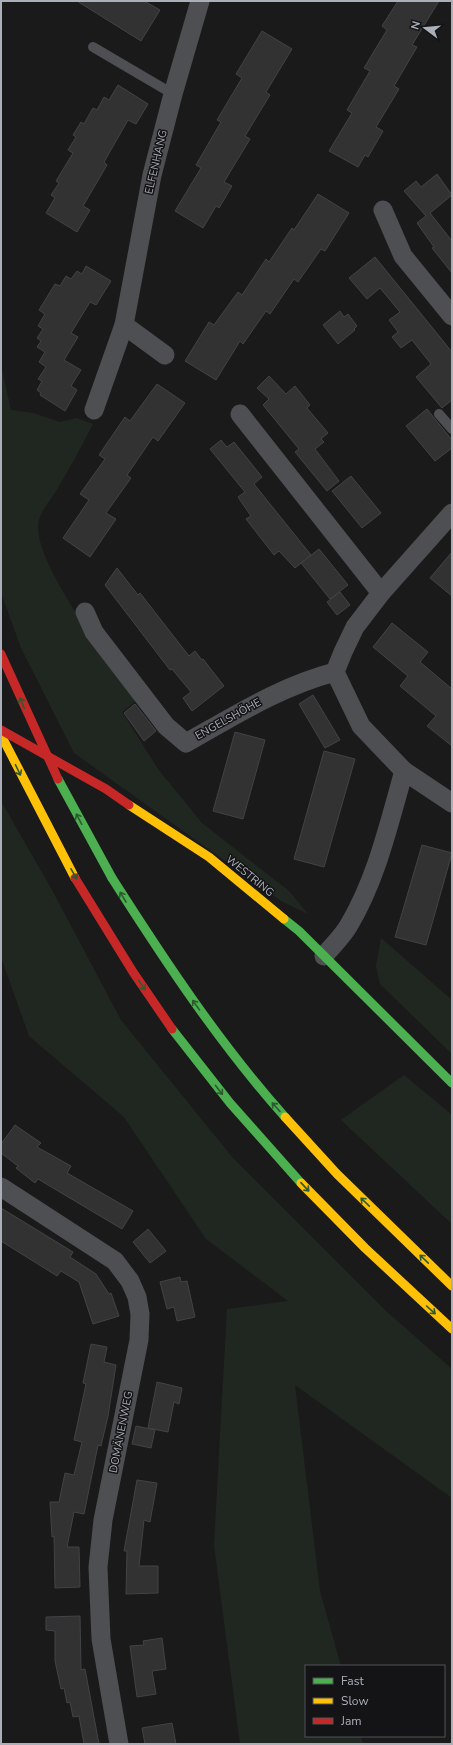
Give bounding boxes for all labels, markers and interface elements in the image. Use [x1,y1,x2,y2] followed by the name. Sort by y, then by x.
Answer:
[405,8,445,48] north arrow
[408,19,424,31] text: N
[141,128,171,196] street label: ELFENHANG
[192,695,264,743] street label: ENGELSHÖHE
[17,697,25,709] one-way arrow
[15,764,22,776] one-way arrow
[75,813,82,825] one-way arrow
[223,852,277,900] street label: WESTRING
[71,868,79,880] one-way arrow
[119,891,127,903] one-way arrow
[138,979,146,990] one-way arrow
[191,999,200,1010] one-way arrow
[215,1084,224,1095] one-way arrow
[272,1101,281,1112] one-way arrow
[301,1182,310,1192] one-way arrow
[360,1197,370,1207] one-way arrow
[419,1255,429,1264] one-way arrow
[426,1305,436,1315] one-way arrow
[106,1390,136,1474] street label: DOMÄNENWEG
[305,1665,445,1737] legend
[341,1673,364,1689] text: Fast
[341,1693,369,1709] text: Slow
[340,1713,362,1729] text: Jam

